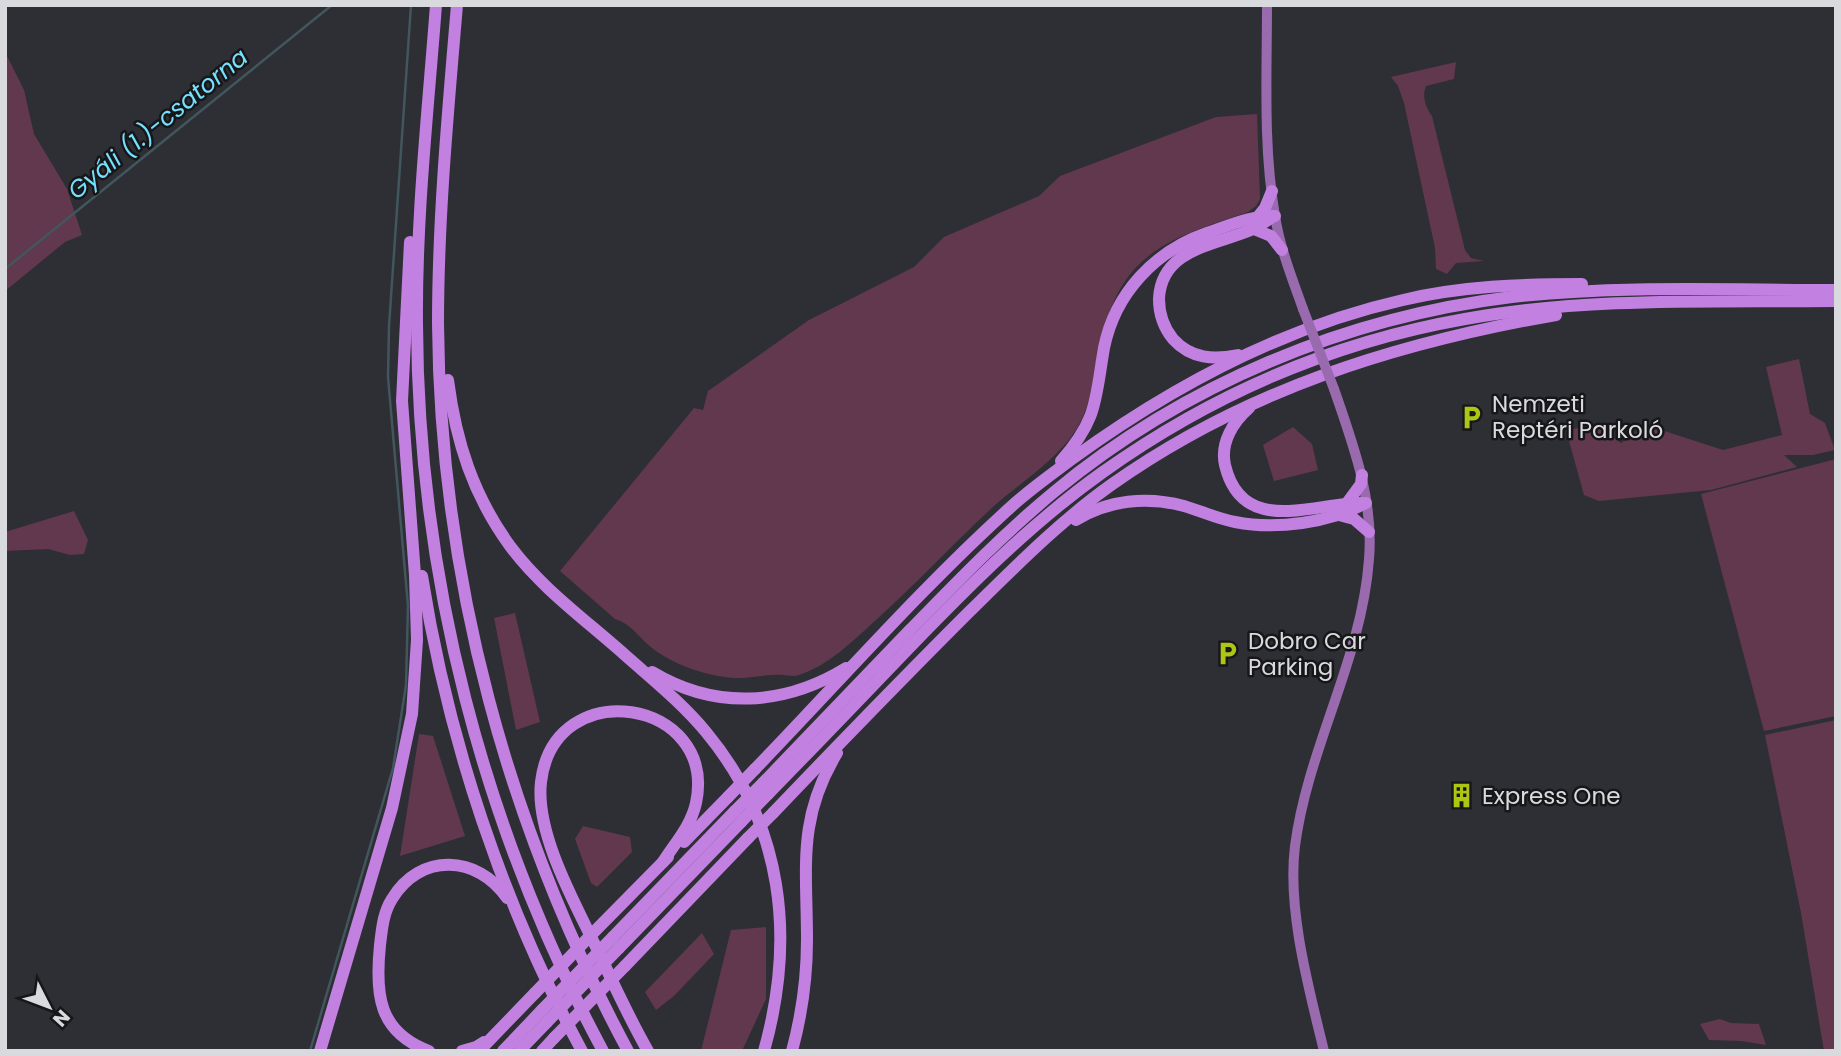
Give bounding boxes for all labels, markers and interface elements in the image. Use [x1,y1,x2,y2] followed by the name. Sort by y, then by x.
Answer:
[61,41,255,207] water label: Gyáli (1.)-csatorna
[1492,388,1663,446] place label: Nemzeti Reptéri Parkoló
[1458,403,1486,431] parking icon: Nemzeti Reptéri Parkoló
[1248,625,1366,683] place label: Dobro Car Parking
[1214,640,1242,668] parking icon: Dobro Car Parking
[1482,780,1620,812] place label: Express One
[1448,782,1476,810] building icon: Express One
[14,972,84,1042] north arrow
[46,1004,76,1032] text: N

